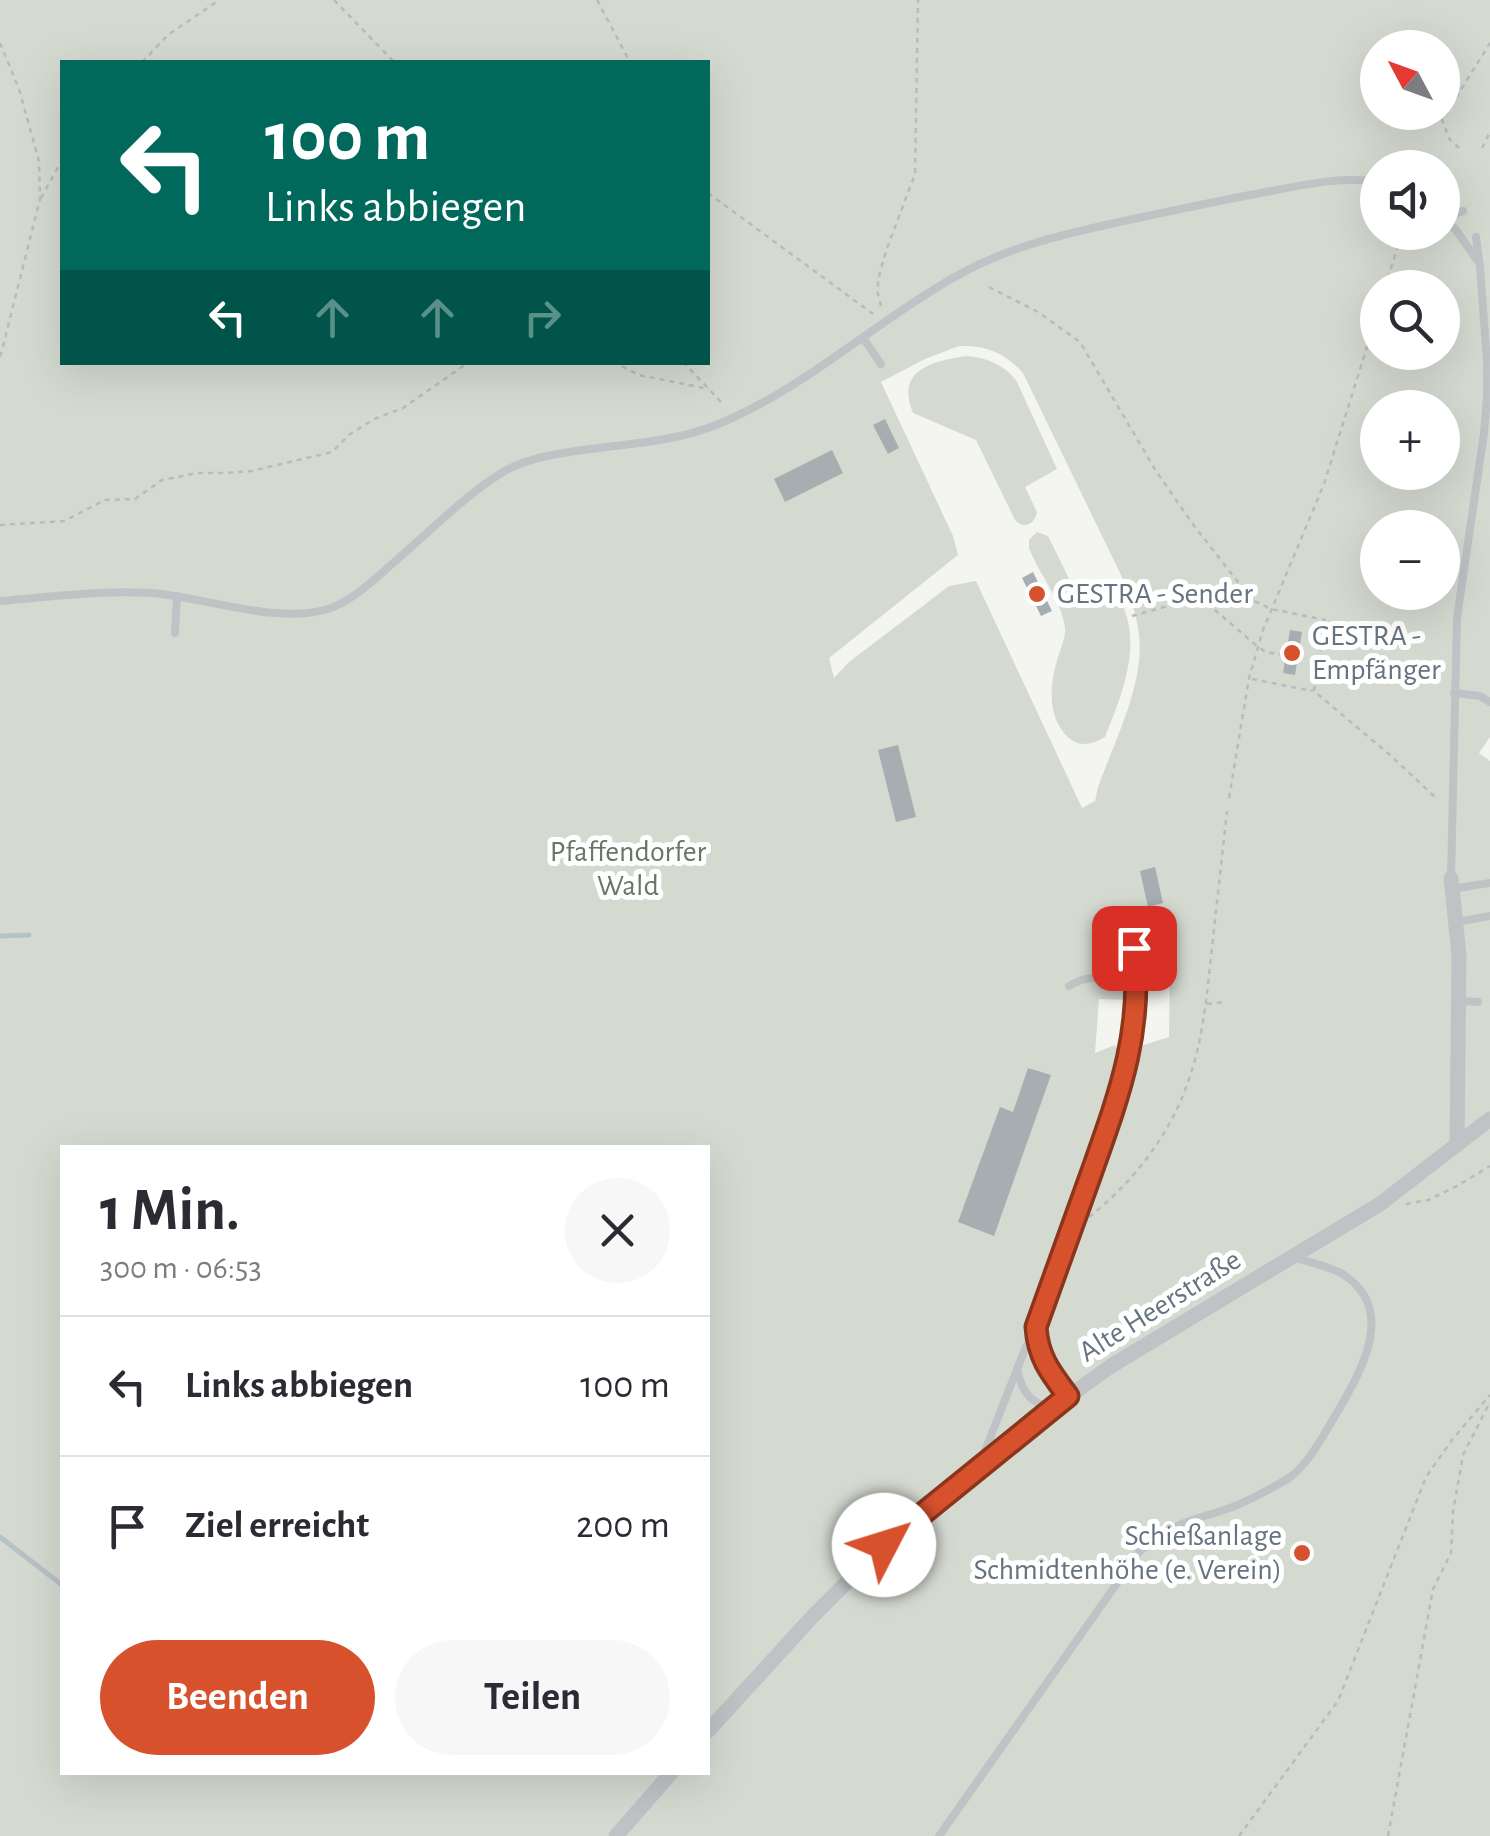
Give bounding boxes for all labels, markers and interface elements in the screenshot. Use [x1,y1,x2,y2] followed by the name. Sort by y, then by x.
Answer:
[1360,30,1460,130] north arrow
[1360,30,1460,610] map controls
[100,100,230,230] icon: left
[265,103,430,173] text: 100 m
[1360,150,1460,250] button: sound
[265,185,527,230] text: Links abbiegen
[1360,270,1460,370] button: search
[200,290,255,345] icon: left
[305,290,360,345] icon: ahead
[410,290,465,345] icon: ahead
[515,290,570,345] icon: right
[1360,390,1460,490] button: +
[1360,510,1460,610] button: −
[1057,579,1253,609] place label: GESTRA - Sender
[1026,583,1048,605] marker: GESTRA - Sender
[1312,621,1441,685] place label: GESTRA - Empfänger
[1281,642,1303,664] marker: GESTRA - Empfänger
[550,837,707,901] park label: Pfaffendorfer Wald
[1092,906,1177,991] pin
[1107,921,1162,976] icon: arrive
[565,1178,670,1283] button: close
[100,1181,240,1241] text: 1 Min.
[1074,1244,1246,1368] street label: Alte Heerstraße
[100,1252,262,1284] text: 300 m · 06:53
[100,1359,155,1414] icon: left
[185,1367,413,1405] text: Links abbiegen
[580,1367,670,1405] text: 100 m
[832,1493,936,1597] position arrow
[100,1499,155,1554] icon: arrive
[185,1507,369,1545] text: Ziel erreicht
[576,1507,670,1545] text: 200 m
[973,1521,1282,1585] place label: Schießanlage Schmidtenhöhe (e. Verein)
[1291,1542,1313,1564] marker: Schießanlage Schmidtenhöhe (e. Verein)
[100,1640,375,1755] button: Beenden
[395,1640,670,1755] button: Teilen

